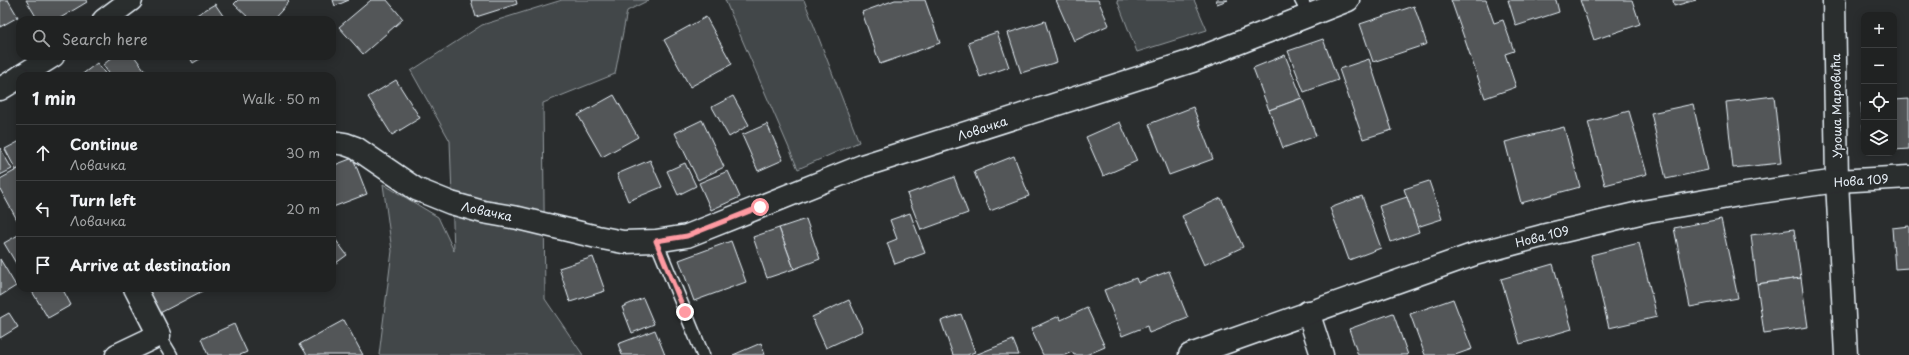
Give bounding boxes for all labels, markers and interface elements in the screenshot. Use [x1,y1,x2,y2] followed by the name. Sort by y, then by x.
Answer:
[1861,12,1897,156] map controls
[1861,12,1897,48] button: +
[16,16,336,60] search box
[30,27,52,49] icon: search
[62,27,148,50] text: Search here
[1861,48,1897,84] button: −
[1826,53,1846,159] street label: Уроша Маровића
[1861,84,1897,120] button: locate
[32,85,76,111] text: 1 min
[242,89,320,108] text: Walk · 50 m
[955,111,1010,145] street label: Ловачка
[1861,120,1897,156] button: layers
[70,132,138,155] text: Continue
[32,142,54,164] icon: ahead
[286,143,320,162] text: 30 m
[70,155,126,174] text: Ловачка
[1833,169,1889,191] street label: Нова 109
[70,188,136,211] text: Turn left
[460,197,515,225] street label: Ловачка
[32,198,54,220] icon: left
[751,198,769,216] route start
[286,199,320,218] text: 20 m
[70,211,126,230] text: Ловачка
[1513,221,1571,251] street label: Нова 109
[70,253,231,276] text: Arrive at destination
[32,254,54,276] icon: arrive
[676,303,694,321] route end

